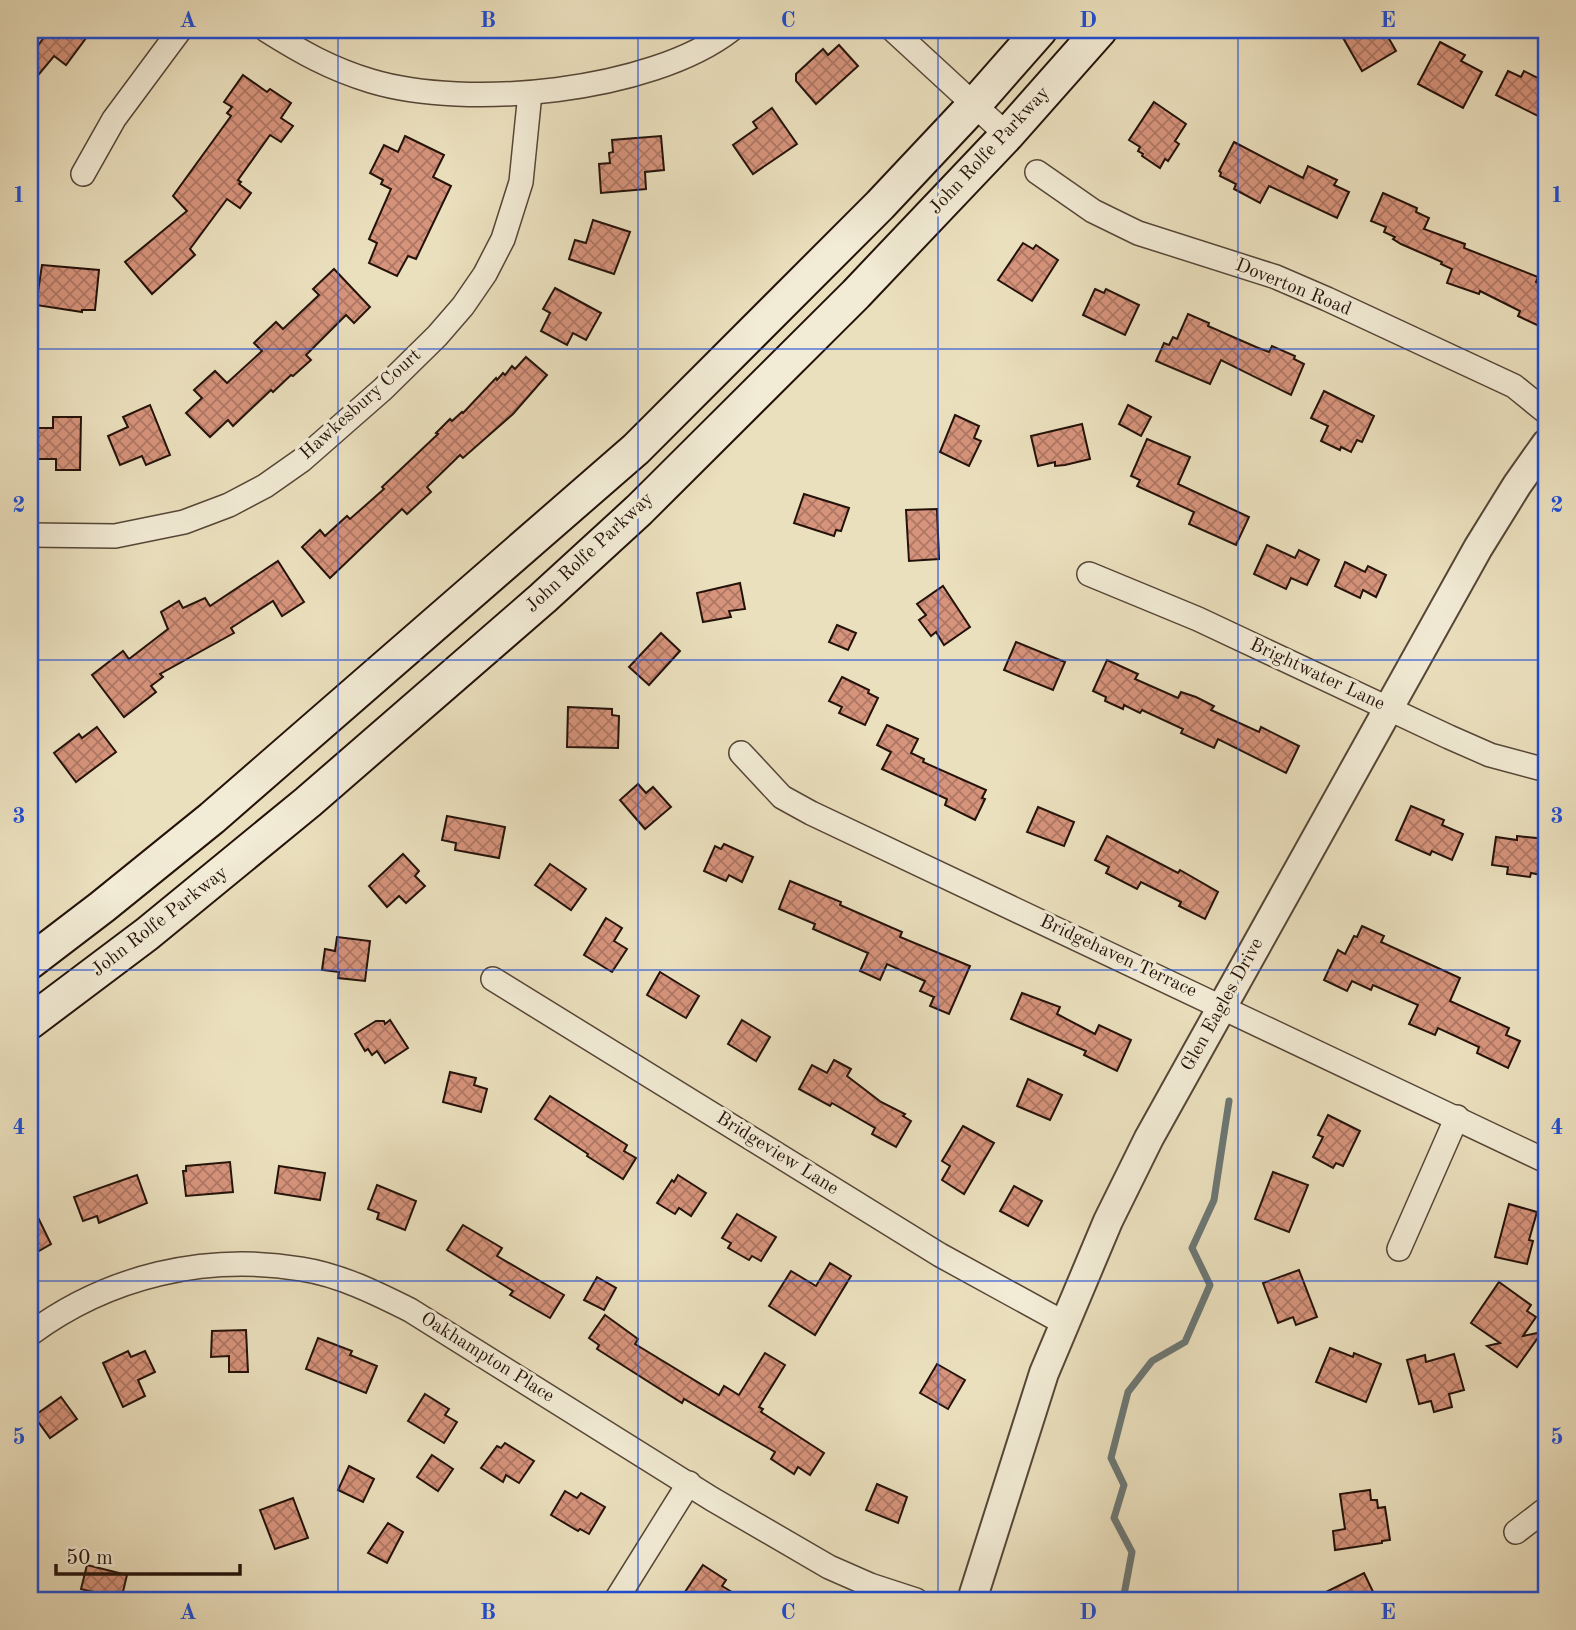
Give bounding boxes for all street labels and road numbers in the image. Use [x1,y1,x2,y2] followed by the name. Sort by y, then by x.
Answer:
[926,84,1054,218] street label: John Rolfe Parkway
[1232,256,1354,320] street label: Doverton Road
[297,346,425,464] street label: Hawkesbury Court
[523,489,657,617] street label: John Rolfe Parkway
[1247,635,1387,715] street label: Brightwater Lane
[89,863,231,981] street label: John Rolfe Parkway
[1037,912,1199,1002] street label: Bridgehaven Terrace
[1179,935,1267,1075] street label: Glen Eagles Drive
[713,1109,841,1199] street label: Bridgeview Lane
[417,1309,557,1407] street label: Oakhampton Place

